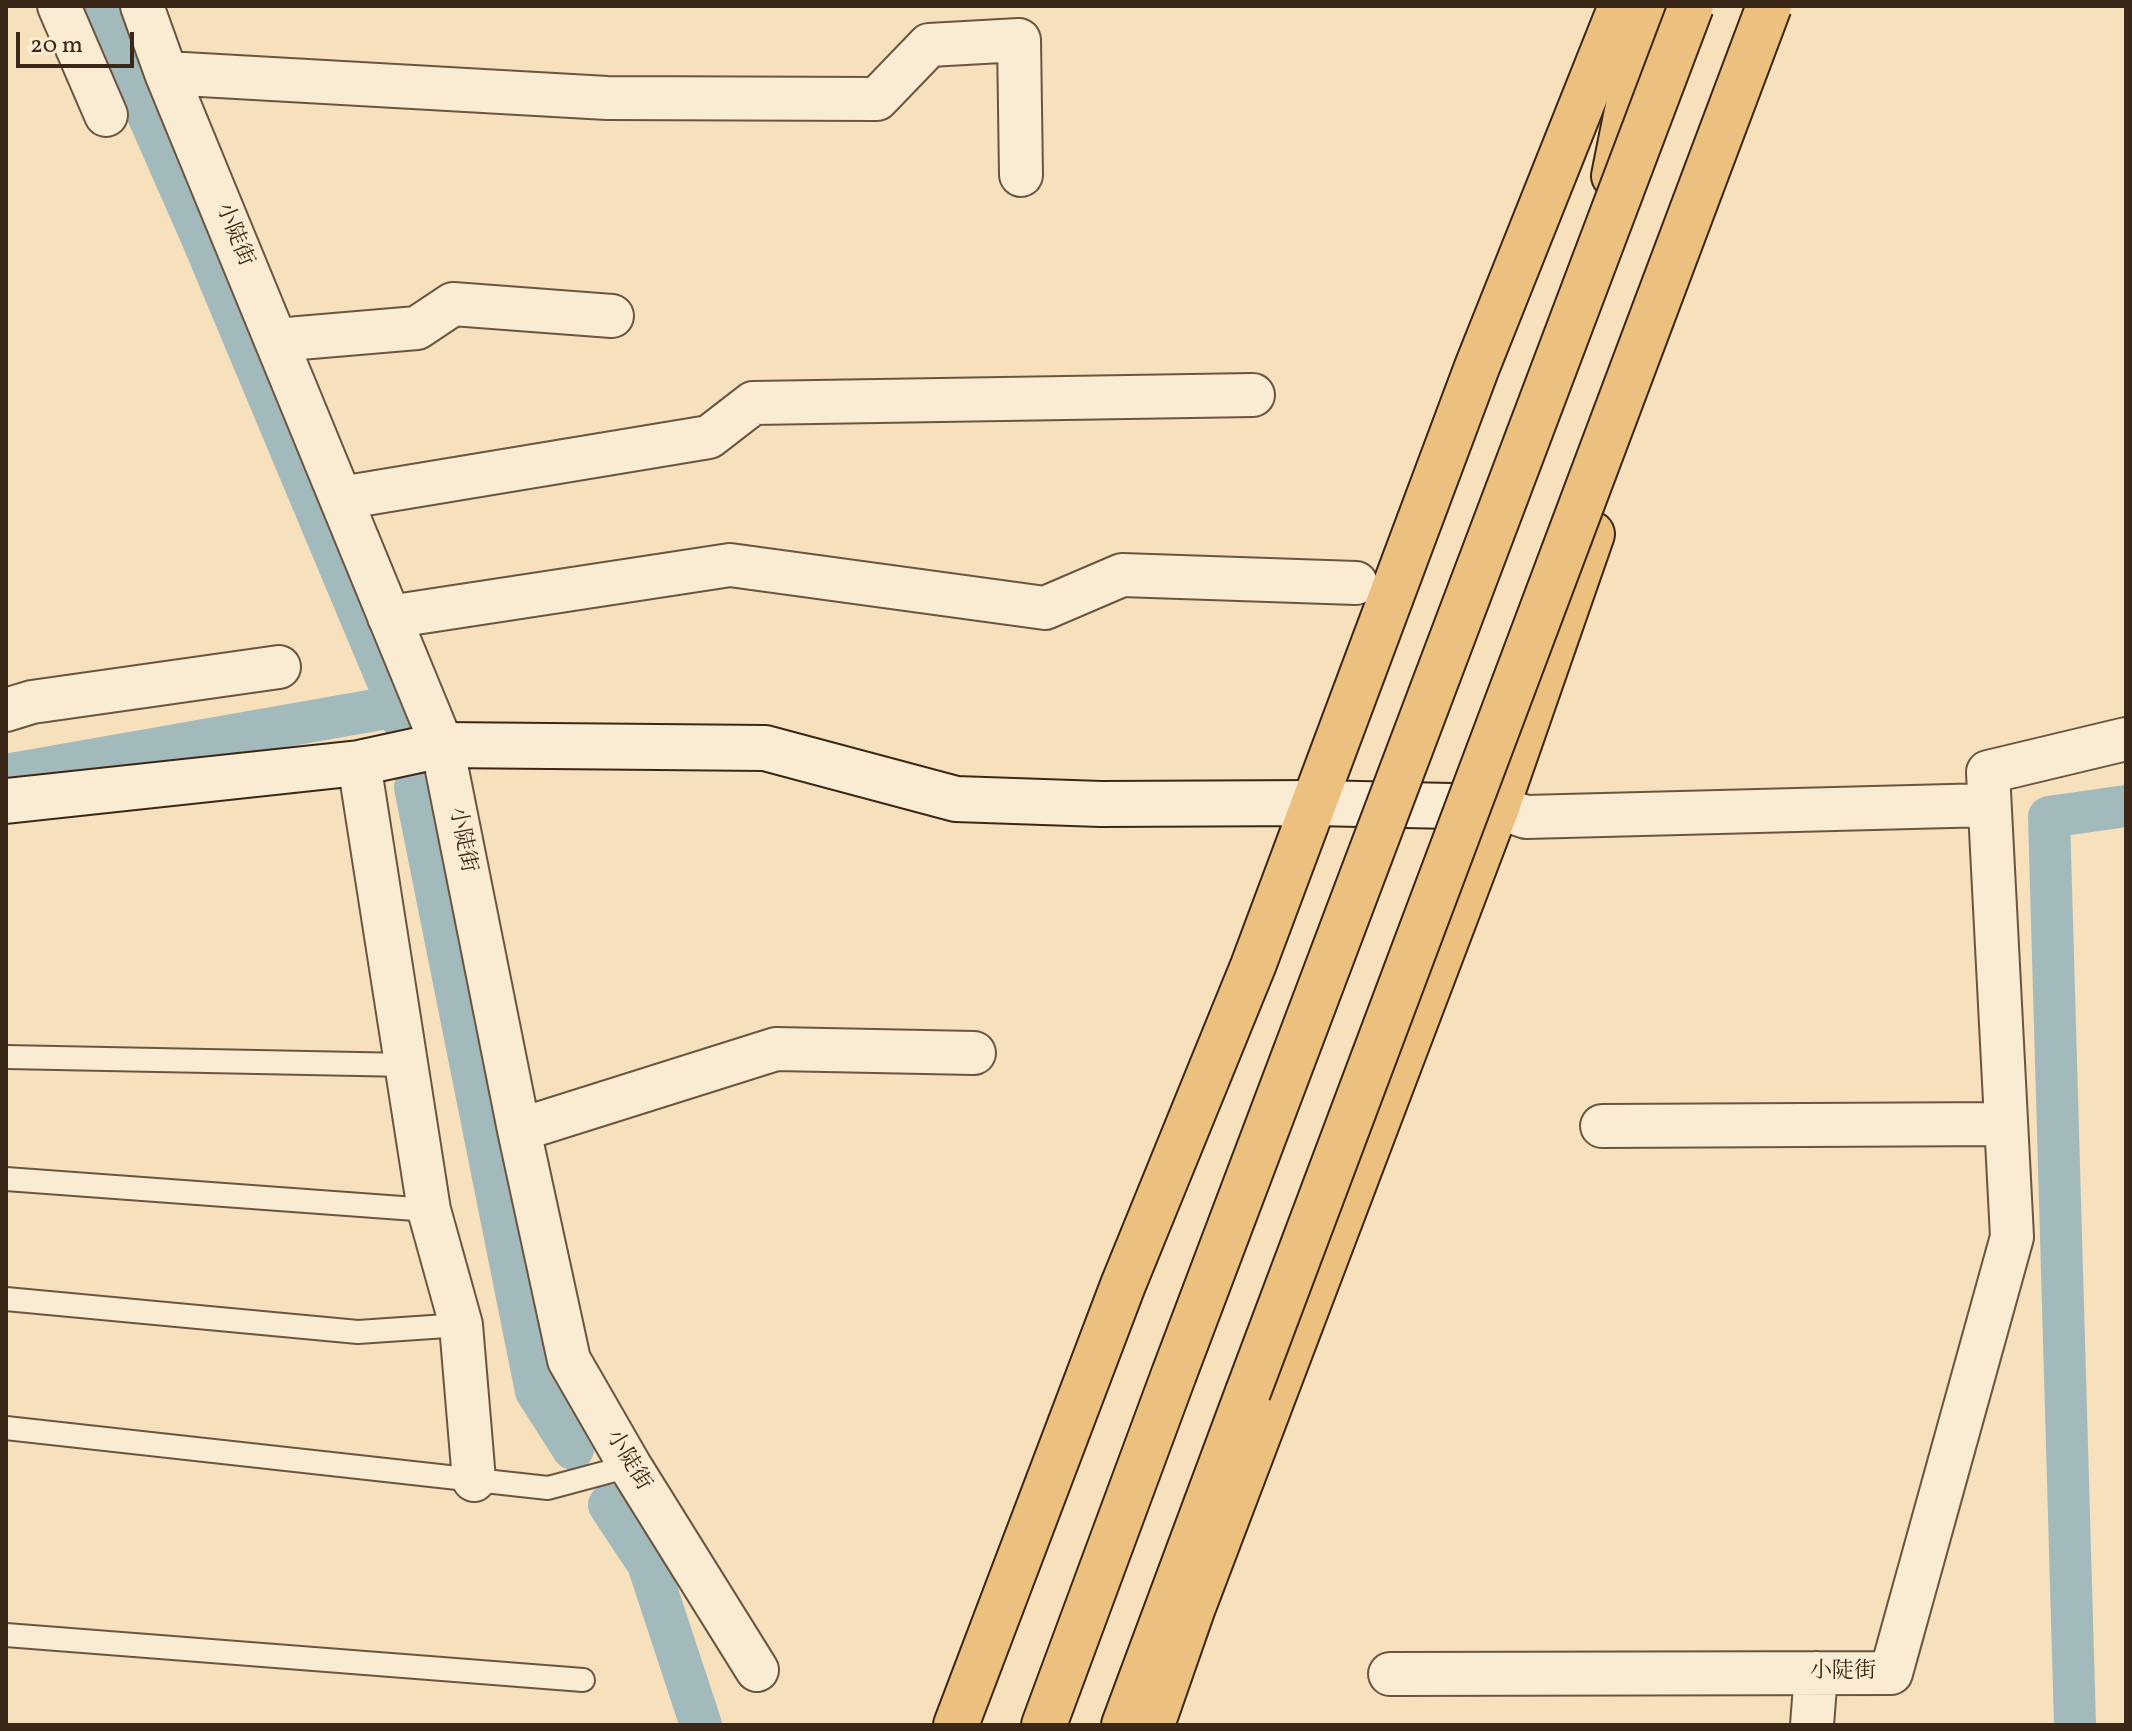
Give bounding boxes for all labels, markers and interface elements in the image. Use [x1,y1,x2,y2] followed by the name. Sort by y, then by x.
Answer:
[20,16,138,66] scale bar
[30,29,83,63] text: 20 m
[208,199,258,271] street label: 小陡街
[442,805,480,875] street label: 小陡街
[599,1426,655,1496] street label: 小陡街
[1810,1660,1876,1686] street label: 小陡街

